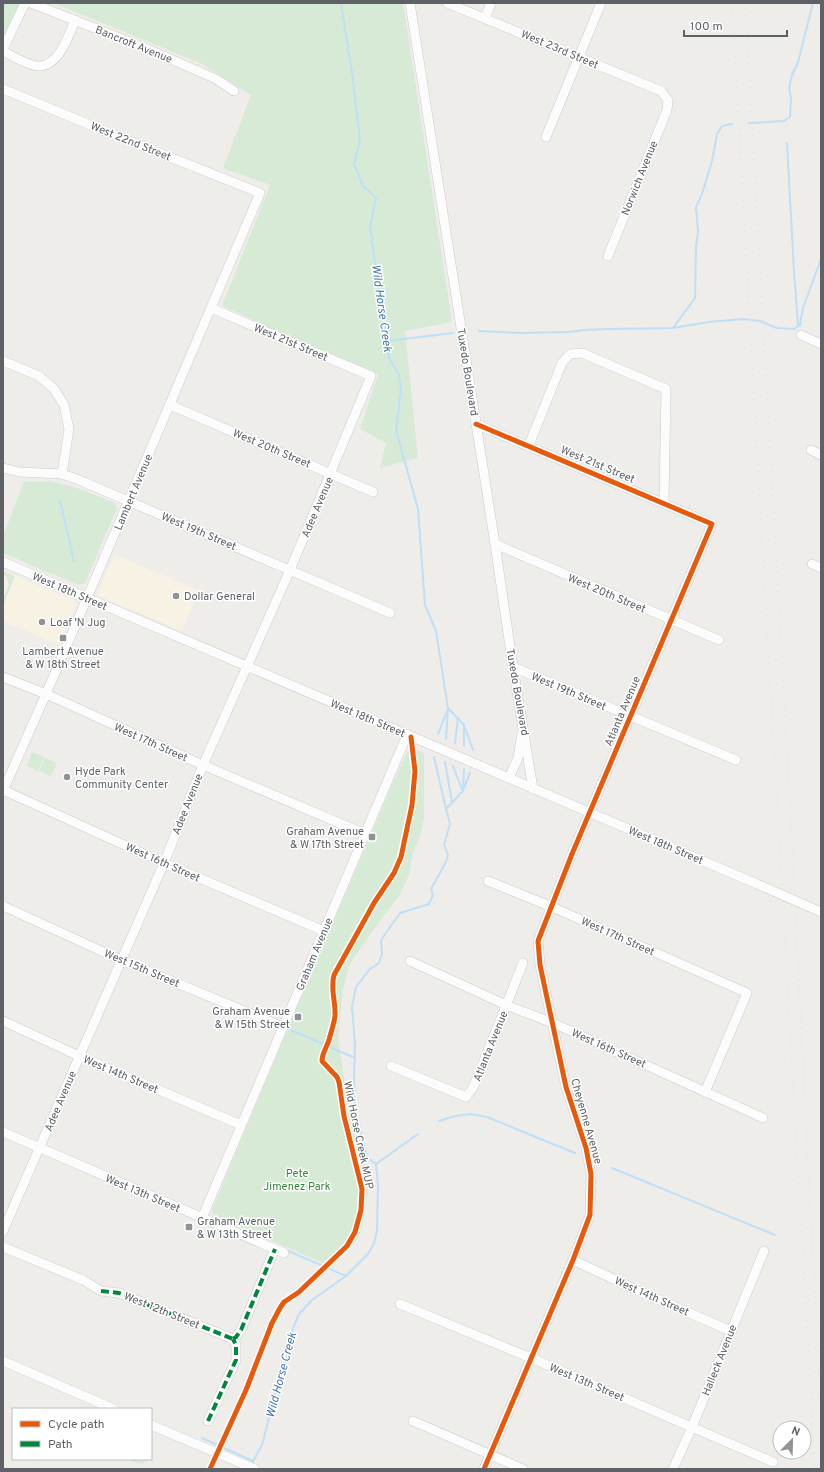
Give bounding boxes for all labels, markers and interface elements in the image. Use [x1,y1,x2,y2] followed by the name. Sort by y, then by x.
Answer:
[684,12,787,38] scale bar
[690,19,723,35] text: 100 m
[93,23,174,67] street label: Bancroft Avenue
[519,27,601,73] street label: West 23rd Street
[88,119,173,164] street label: West 22nd Street
[619,139,661,218] street label: Norwich Avenue
[367,263,395,354] water label: Wild Horse Creek
[251,321,330,365] street label: West 21st Street
[453,327,481,417] street label: Tuxedo Boulevard
[230,426,313,472] street label: West 20th Street
[558,443,637,487] street label: West 21st Street
[112,452,156,533] street label: Lambert Avenue
[299,475,337,540] street label: Adee Avenue
[159,510,238,554] street label: West 19th Street
[30,570,109,614] street label: West 18th Street
[565,571,648,617] street label: West 20th Street
[184,590,255,604] place label: Dollar General
[171,591,181,601] marker: Dollar General
[50,616,106,630] place label: Loaf 'N Jug
[37,617,47,627] marker: Loaf 'N Jug
[58,633,68,643] marker: Lambert Avenue & W 18th Street
[22,645,104,672] place label: Lambert Avenue & W 18th Street
[502,647,532,737] street label: Tuxedo Boulevard
[529,670,608,714] street label: West 19th Street
[602,674,644,749] street label: Atlanta Avenue
[328,697,407,741] street label: West 18th Street
[112,720,190,765] street label: West 17th Street
[75,765,169,792] place label: Hyde Park Community Center
[62,772,72,782] marker: Hyde Park Community Center
[169,772,207,837] street label: Adee Avenue
[626,824,705,868] street label: West 18th Street
[286,825,364,852] place label: Graham Avenue & W 17th Street
[367,832,377,842] marker: Graham Avenue & W 17th Street
[123,840,202,886] street label: West 16th Street
[579,914,657,959] street label: West 17th Street
[293,916,337,993] street label: Graham Avenue
[102,947,181,991] street label: West 15th Street
[212,1005,290,1032] place label: Graham Avenue & W 15th Street
[470,1009,511,1084] street label: Atlanta Avenue
[293,1012,303,1022] marker: Graham Avenue & W 15th Street
[569,1026,648,1072] street label: West 16th Street
[81,1053,160,1097] street label: West 14th Street
[42,1069,80,1134] street label: Adee Avenue
[567,1077,605,1166] street label: Cheyenne Avenue
[340,1080,376,1191] street label: Wild Horse Creek MUP
[263,1167,331,1194] park label: Pete Jimenez Park
[103,1172,182,1216] street label: West 13th Street
[197,1215,275,1242] place label: Graham Avenue & W 13th Street
[184,1222,194,1232] marker: Graham Avenue & W 13th Street
[612,1274,691,1320] street label: West 14th Street
[122,1289,202,1332] street label: West 12th Street
[699,1323,741,1398] street label: Halleck Avenue
[263,1330,301,1420] water label: Wild Horse Creek
[547,1361,626,1405] street label: West 13th Street
[12,1408,152,1460] legend
[48,1417,105,1433] text: Cycle path
[772,1420,812,1460] north arrow
[789,1424,802,1440] text: N
[48,1437,73,1453] text: Path

